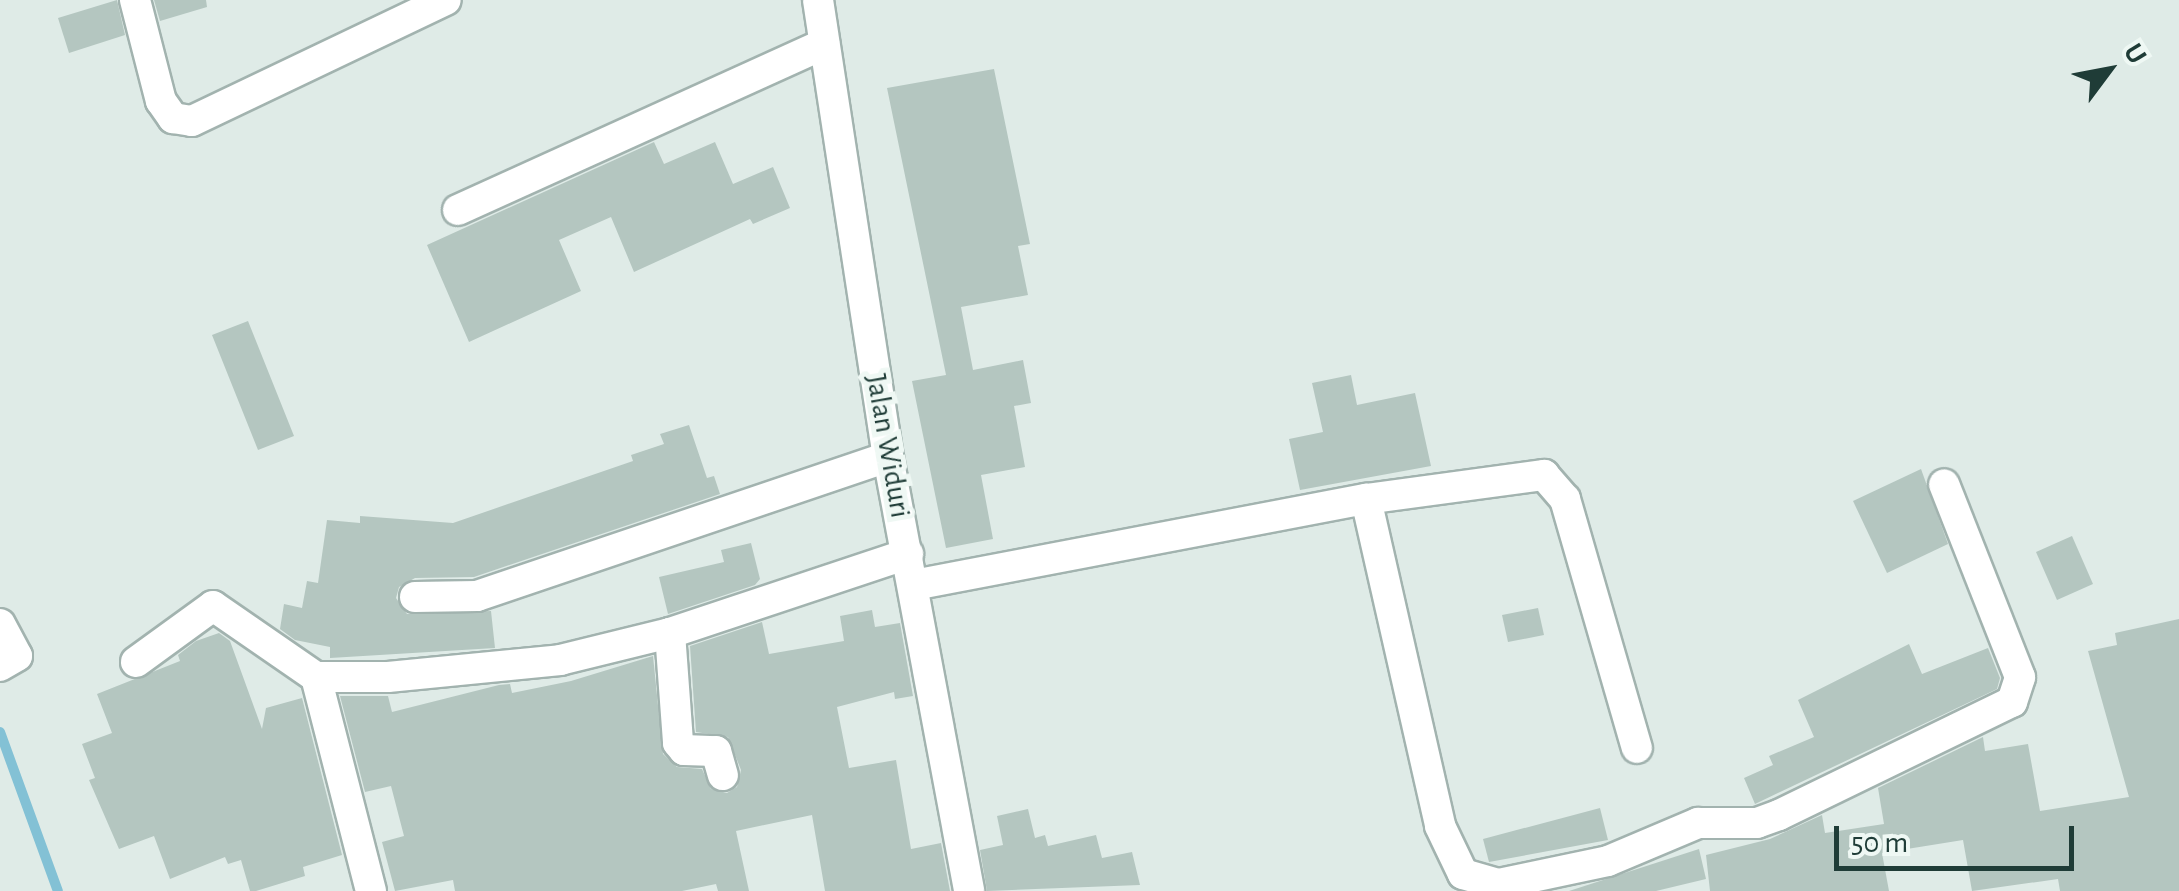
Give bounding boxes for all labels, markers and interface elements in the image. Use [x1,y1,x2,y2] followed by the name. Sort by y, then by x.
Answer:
[2059,20,2159,120] north arrow
[2118,39,2151,69] text: U
[858,371,918,521] street label: Jalan Widuri
[1839,806,2079,868] scale bar
[1851,828,1908,858] text: 50 m

